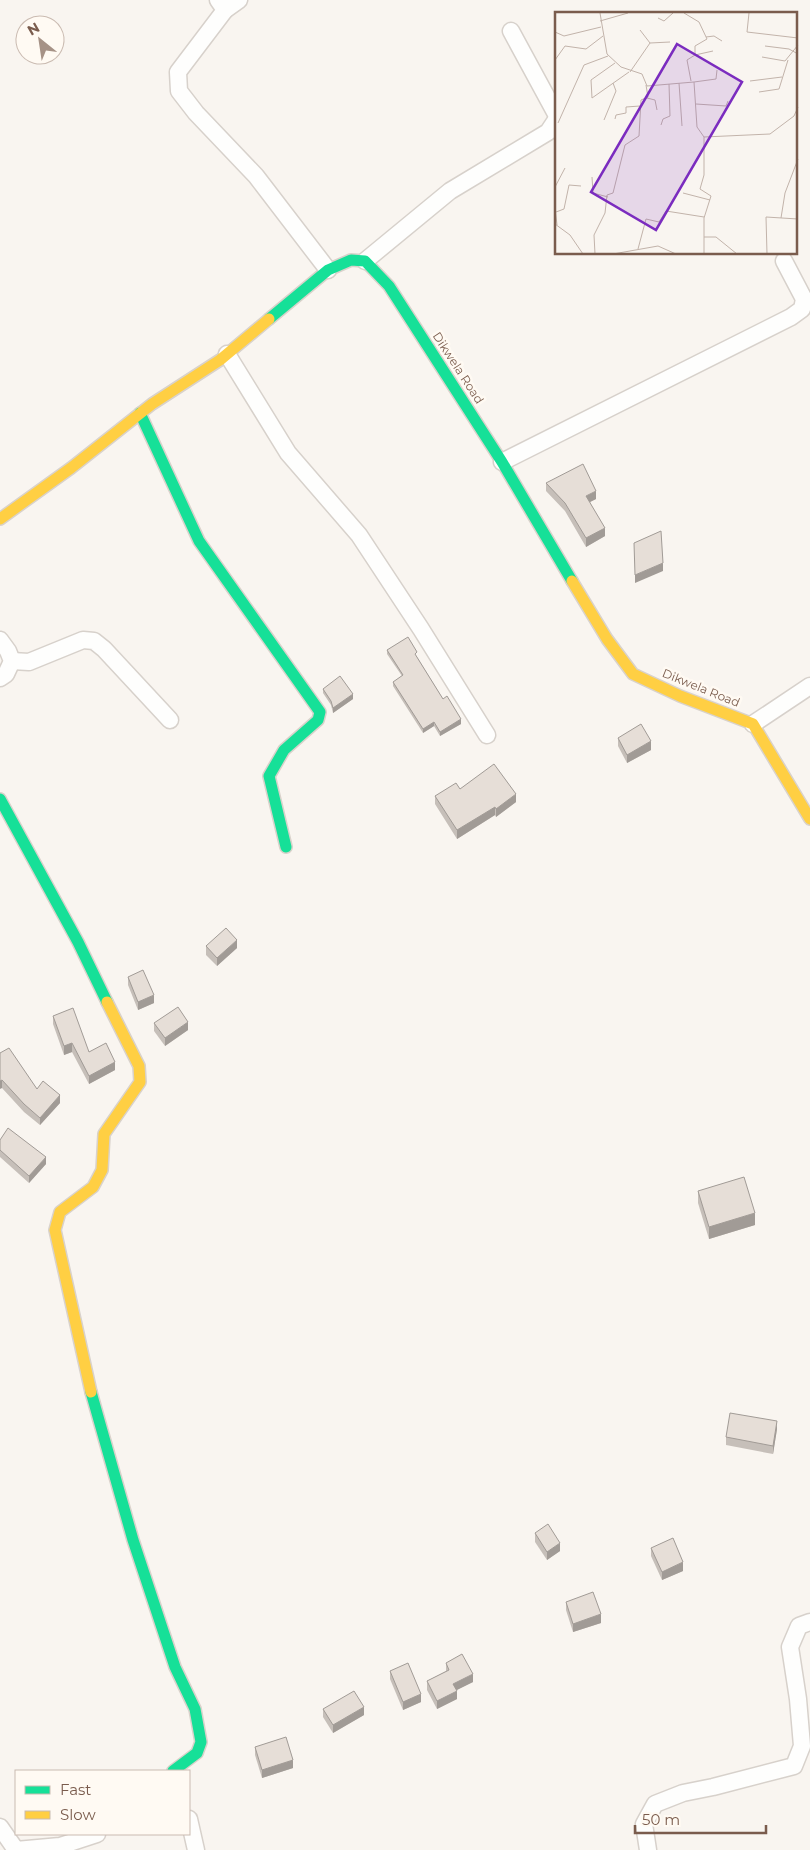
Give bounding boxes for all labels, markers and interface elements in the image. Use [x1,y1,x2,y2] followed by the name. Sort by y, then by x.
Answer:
[555,12,798,255] inset map
[15,15,65,65] north arrow
[24,18,43,39] text: N
[430,329,487,406] street label: Dikwela Road
[660,665,742,710] street label: Dikwela Road
[15,1770,190,1835] legend
[60,1780,91,1799] text: Fast
[635,1802,766,1834] scale bar
[60,1805,96,1824] text: Slow
[642,1810,680,1829] text: 50 m

